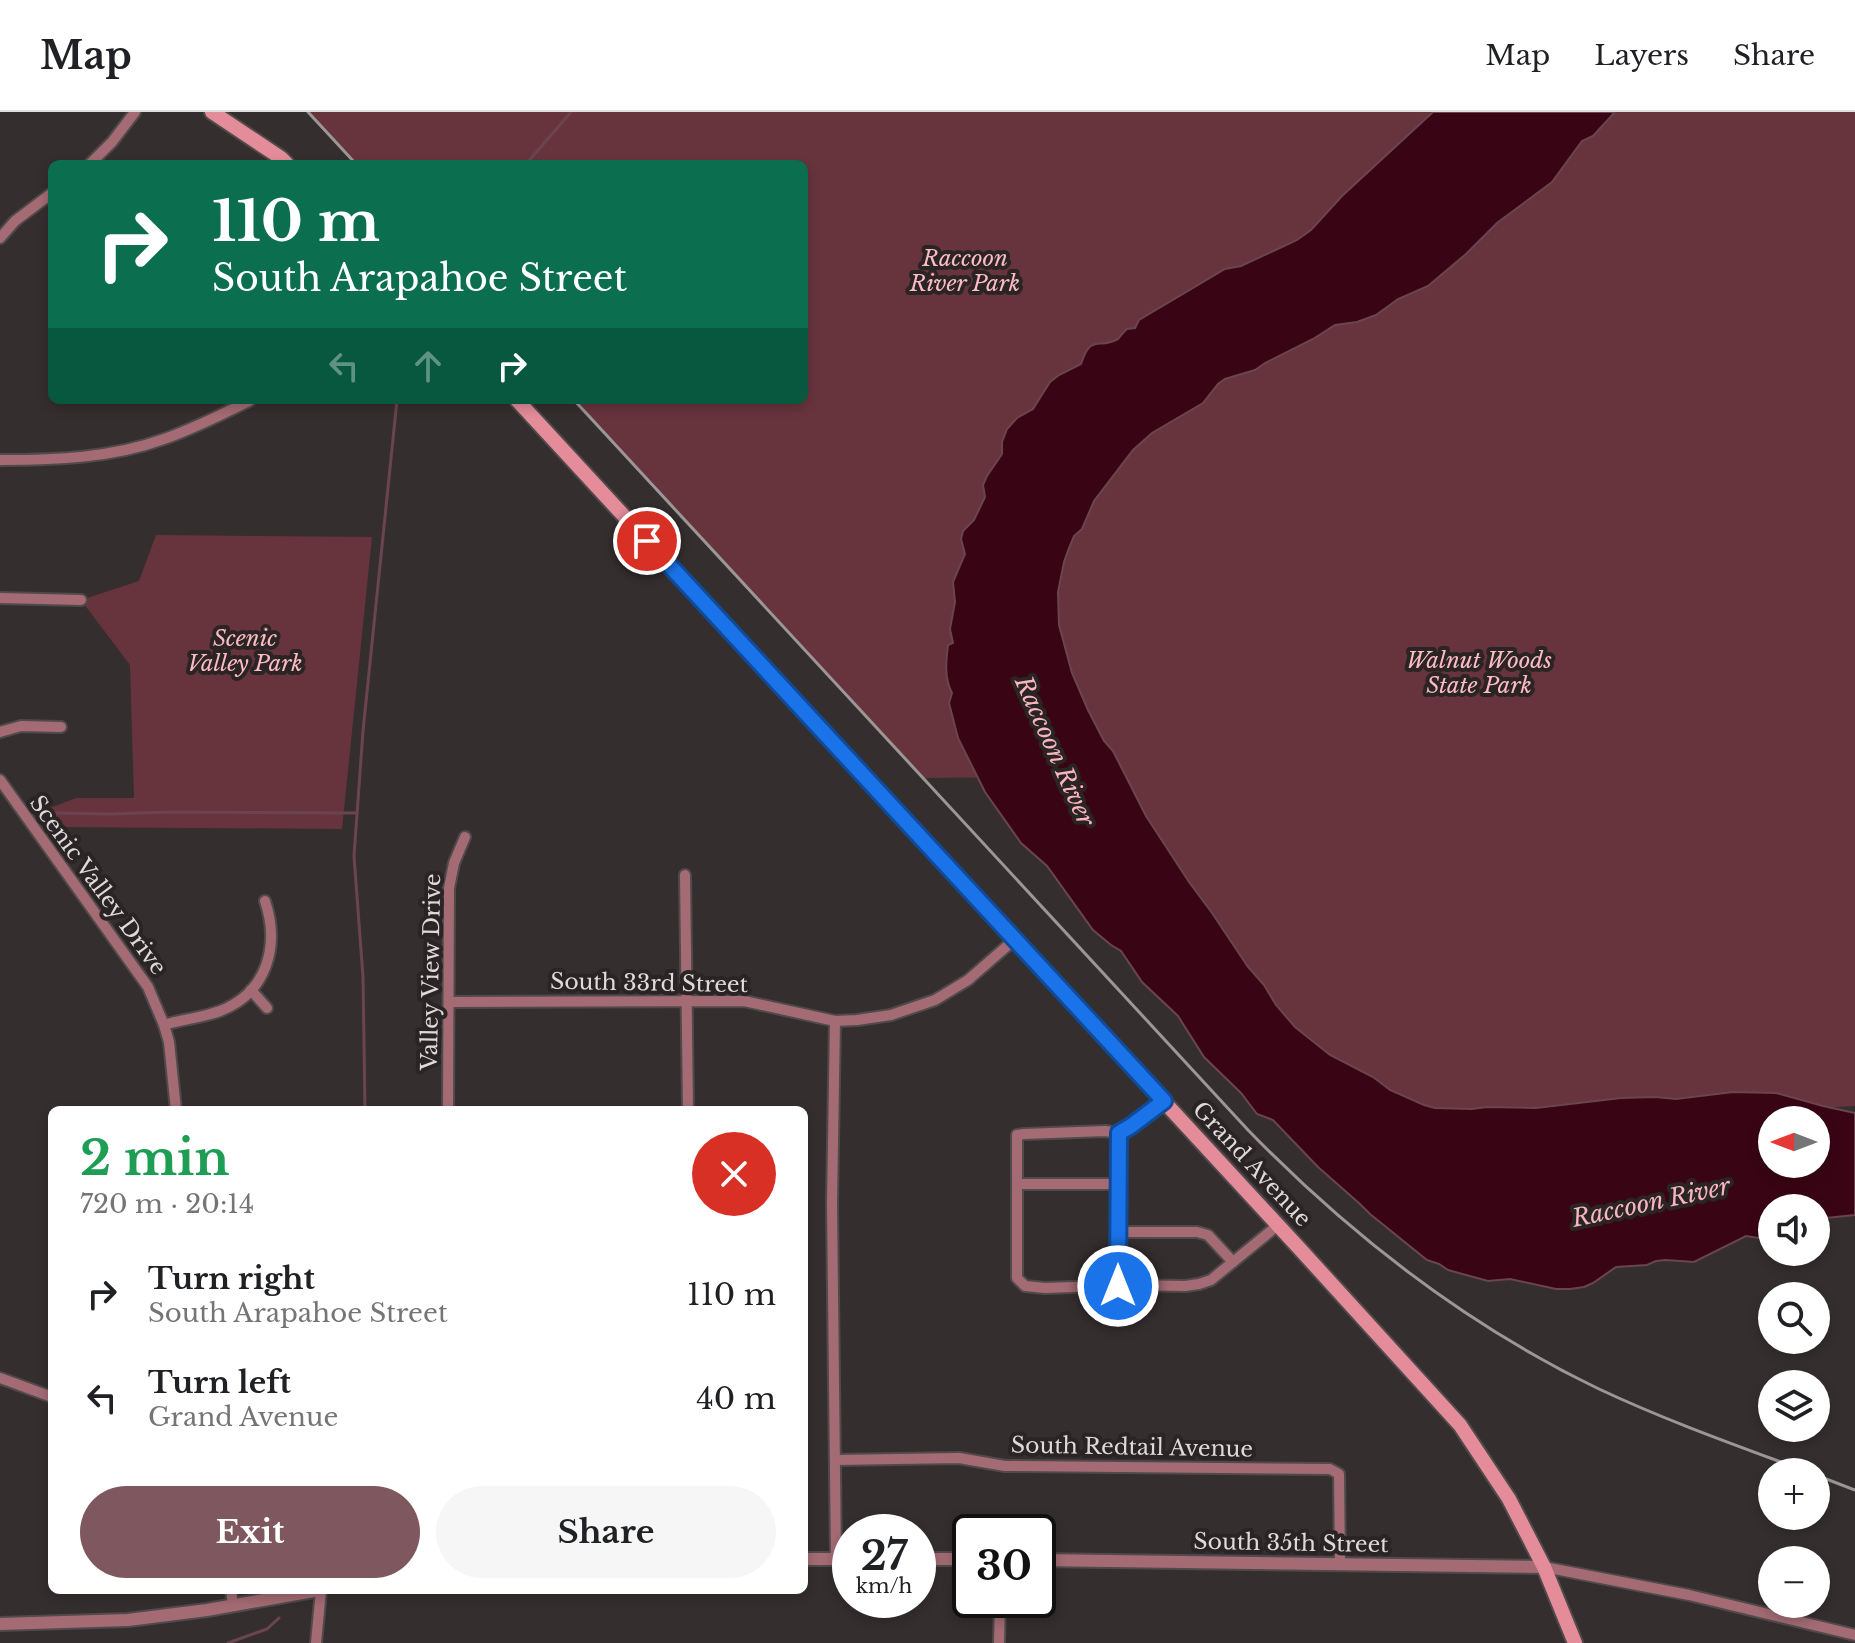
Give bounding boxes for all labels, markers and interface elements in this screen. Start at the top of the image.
text: Map [40,32,132,79]
text: Map [1485,38,1550,73]
text: Layers [1594,38,1689,73]
text: Share [1733,38,1815,73]
text: 110 m [212,187,380,256]
icon: right [80,192,184,296]
park label: Raccoon River Park [909,245,1020,297]
text: South Arapahoe Street [212,256,627,301]
icon: left [322,344,366,388]
icon: ahead [406,344,450,388]
icon: right [490,344,534,388]
pin [613,507,681,575]
icon: arrive [625,519,669,563]
park label: Scenic Valley Park [187,625,303,677]
park label: Walnut Woods State Park [1406,647,1552,699]
water label: Raccoon River [1009,671,1101,831]
street label: Scenic Valley Drive [24,790,172,980]
street label: Valley View Drive [416,873,446,1072]
street label: South 33rd Street [550,968,749,998]
street label: Grand Avenue [1187,1096,1317,1232]
north arrow [1758,1106,1830,1178]
map controls [1758,1106,1830,1618]
text: 2 min [80,1128,229,1188]
button: close [692,1132,776,1216]
water label: Raccoon River [1568,1171,1734,1233]
text: 720 m · 20:14 [80,1188,254,1220]
button: sound [1758,1194,1830,1266]
position arrow [1076,1244,1160,1328]
text: Turn right [148,1260,315,1297]
icon: right [80,1272,124,1316]
text: 110 m [687,1276,776,1313]
button: search [1758,1282,1830,1354]
text: South Arapahoe Street [148,1297,448,1329]
text: Turn left [148,1364,291,1401]
button: layers [1758,1370,1830,1442]
icon: left [80,1376,124,1420]
text: 40 m [696,1380,776,1417]
text: Grand Avenue [148,1401,338,1433]
street label: South Redtail Avenue [1011,1431,1253,1463]
button: + [1758,1458,1830,1530]
button: Exit [80,1486,420,1578]
button: Share [436,1486,776,1578]
speed limit sign: 30 [952,1514,1056,1618]
street label: South 35th Street [1193,1528,1389,1558]
text: 27 [861,1531,907,1581]
button: − [1758,1546,1830,1618]
text: km/h [856,1574,912,1598]

